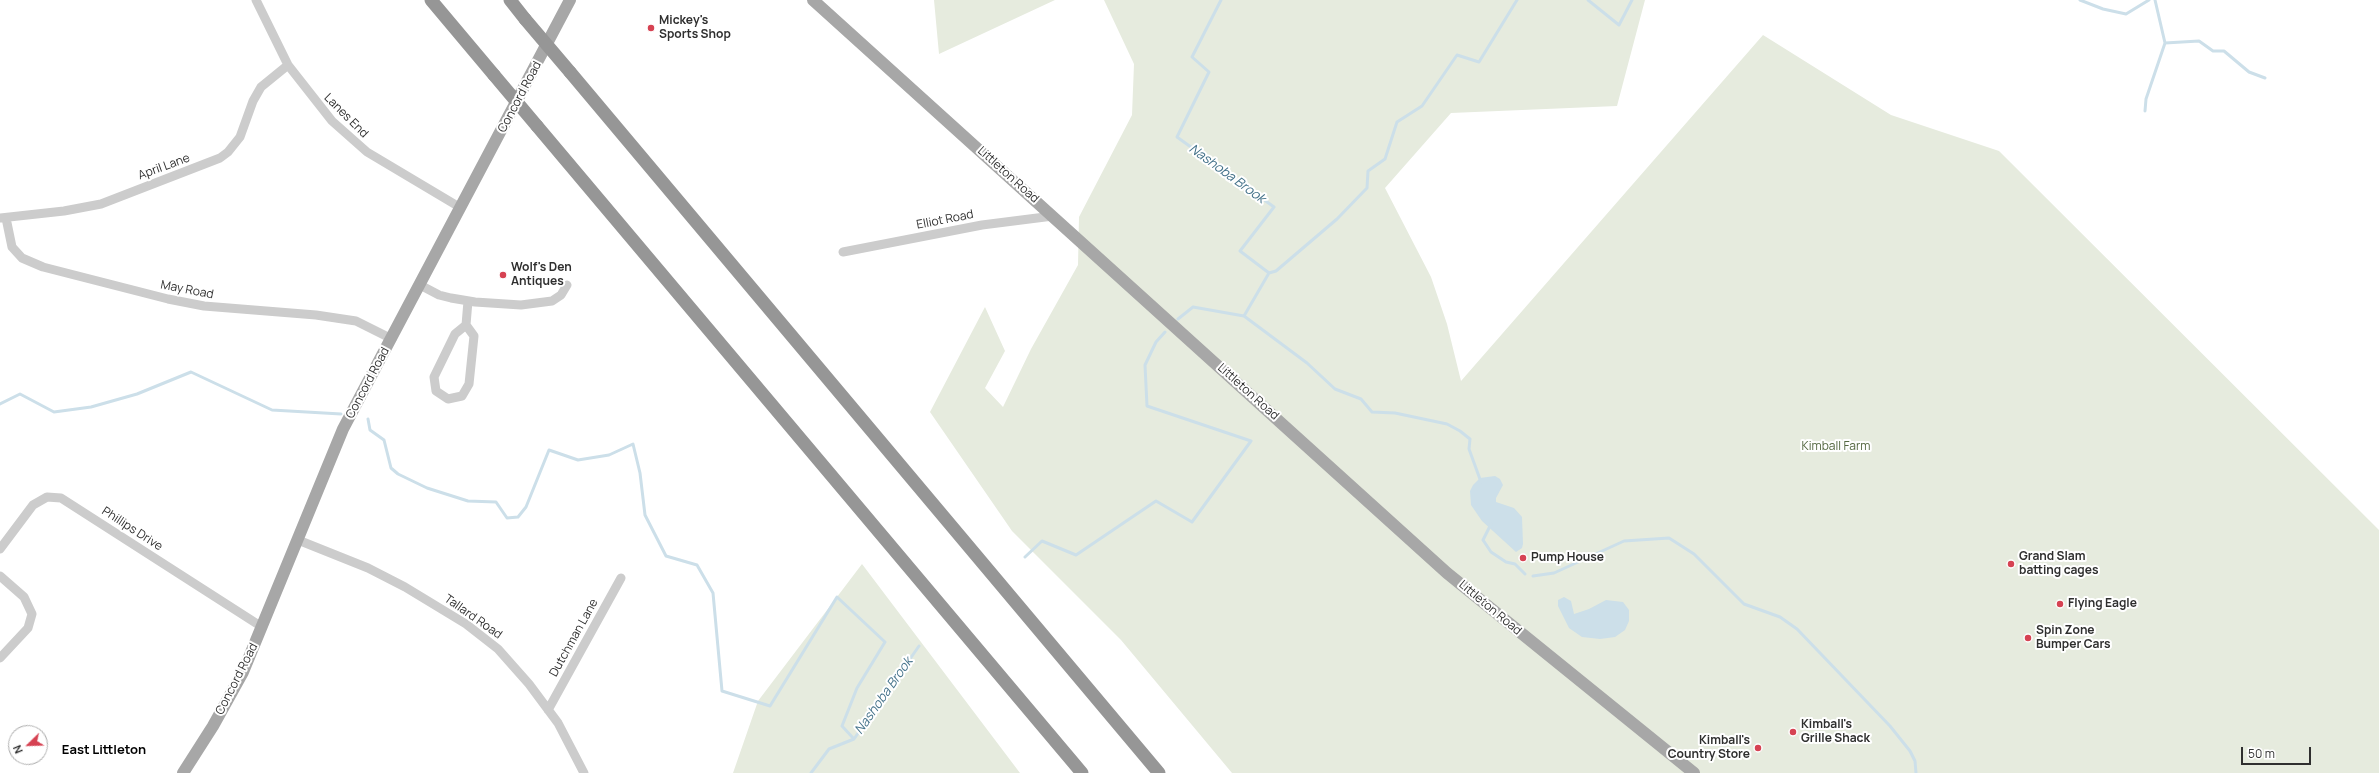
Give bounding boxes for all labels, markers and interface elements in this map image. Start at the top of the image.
place label: Mickey's Sports Shop [659,14,731,42]
marker: Mickey's Sports Shop [646,23,656,33]
street label: Concord Road [495,59,545,135]
street label: Lanes End [321,91,371,141]
water label: Nashoba Brook [1186,141,1268,207]
street label: Littleton Road [974,144,1042,206]
street label: April Lane [136,151,192,183]
street label: Elliot Road [915,207,975,233]
place label: Wolf's Den Antiques [511,261,572,289]
marker: Wolf's Den Antiques [498,270,508,280]
street label: May Road [159,278,215,302]
street label: Concord Road [343,345,393,421]
street label: Littleton Road [1214,361,1282,423]
park label: Kimball Farm [1802,440,1870,454]
street label: Phillips Drive [99,504,165,554]
place label: Grand Slam batting cages [2019,550,2098,578]
place label: Pump House [1531,551,1604,565]
marker: Pump House [1518,553,1528,563]
marker: Grand Slam batting cages [2006,559,2016,569]
street label: Littleton Road [1456,578,1524,638]
street label: Tallard Road [441,592,505,642]
street label: Dutchman Lane [547,597,601,679]
place label: Flying Eagle [2068,597,2137,611]
marker: Flying Eagle [2055,599,2065,609]
place label: Spin Zone Bumper Cars [2036,624,2110,652]
marker: Spin Zone Bumper Cars [2023,633,2033,643]
street label: Concord Road [213,641,261,717]
water label: Nashoba Brook [852,655,916,737]
place label: Kimball's Grille Shack [1801,718,1870,746]
north arrow [8,725,48,765]
marker: Kimball's Grille Shack [1788,727,1798,737]
place label: Kimball's Country Store [1668,734,1750,762]
scale bar [2243,739,2313,765]
district label: East Littleton [62,742,146,758]
text: N [9,743,26,756]
marker: Kimball's Country Store [1753,743,1763,753]
text: 50 m [2248,745,2275,762]

